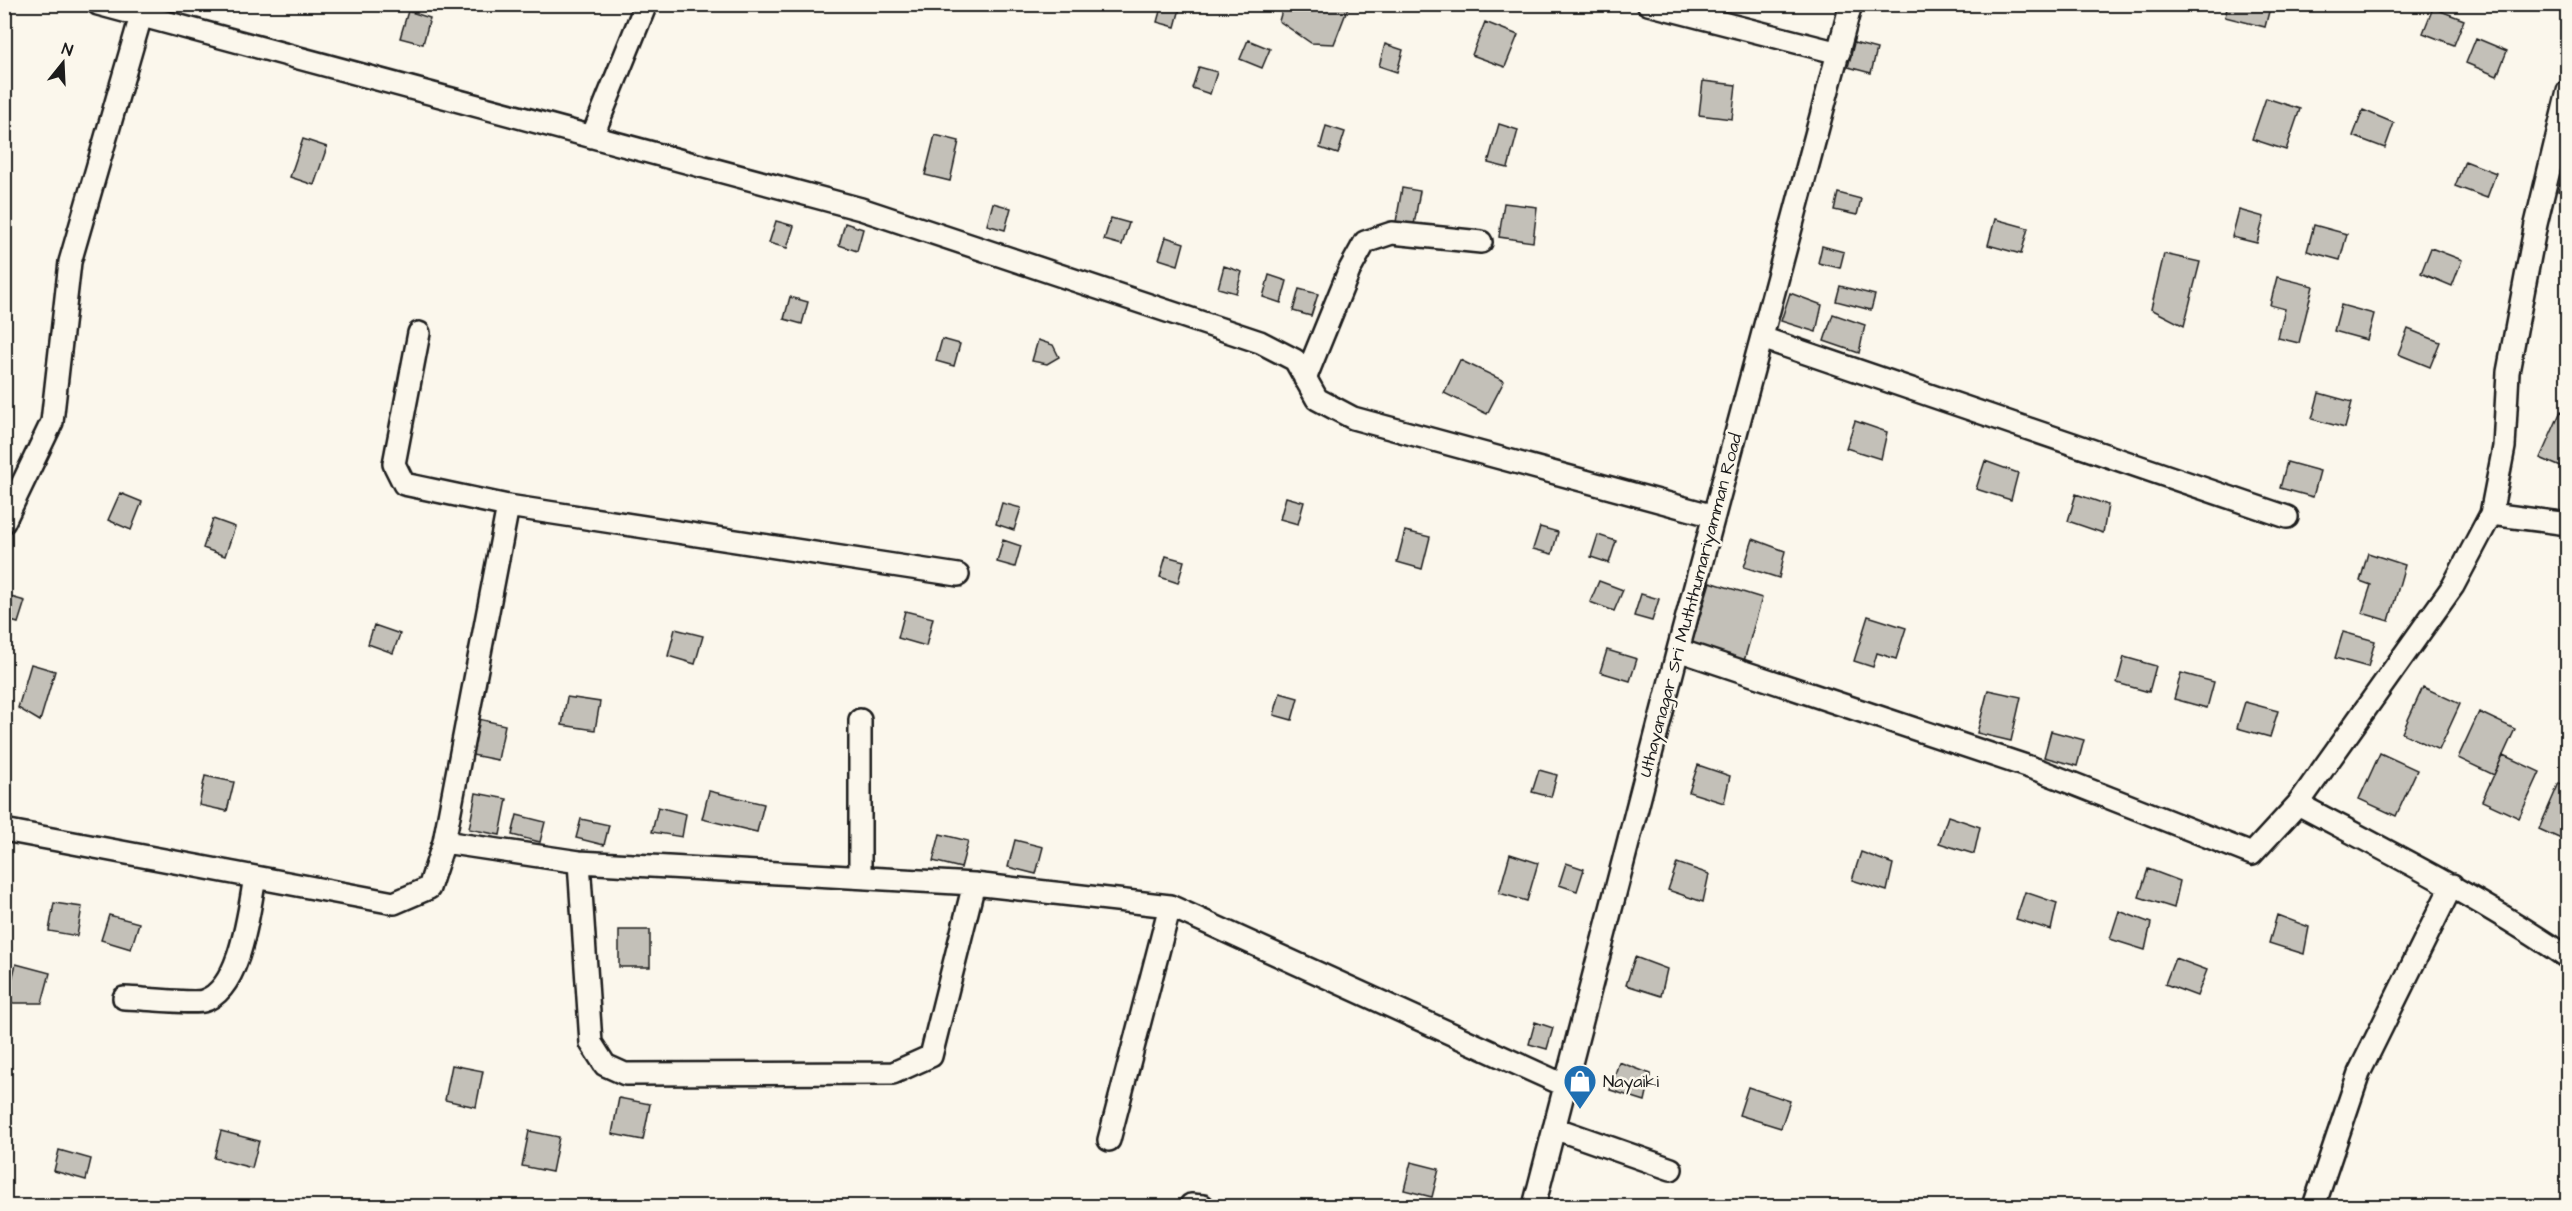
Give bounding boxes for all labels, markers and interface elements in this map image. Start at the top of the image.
north arrow [33,33,93,93]
text: N [59,38,75,62]
street label: Uthayanagar Sri Muththumariyamman Road [1632,431,1749,780]
shop icon: Nayaiki [1562,1063,1598,1110]
place label: Nayaiki [1603,1069,1659,1095]

